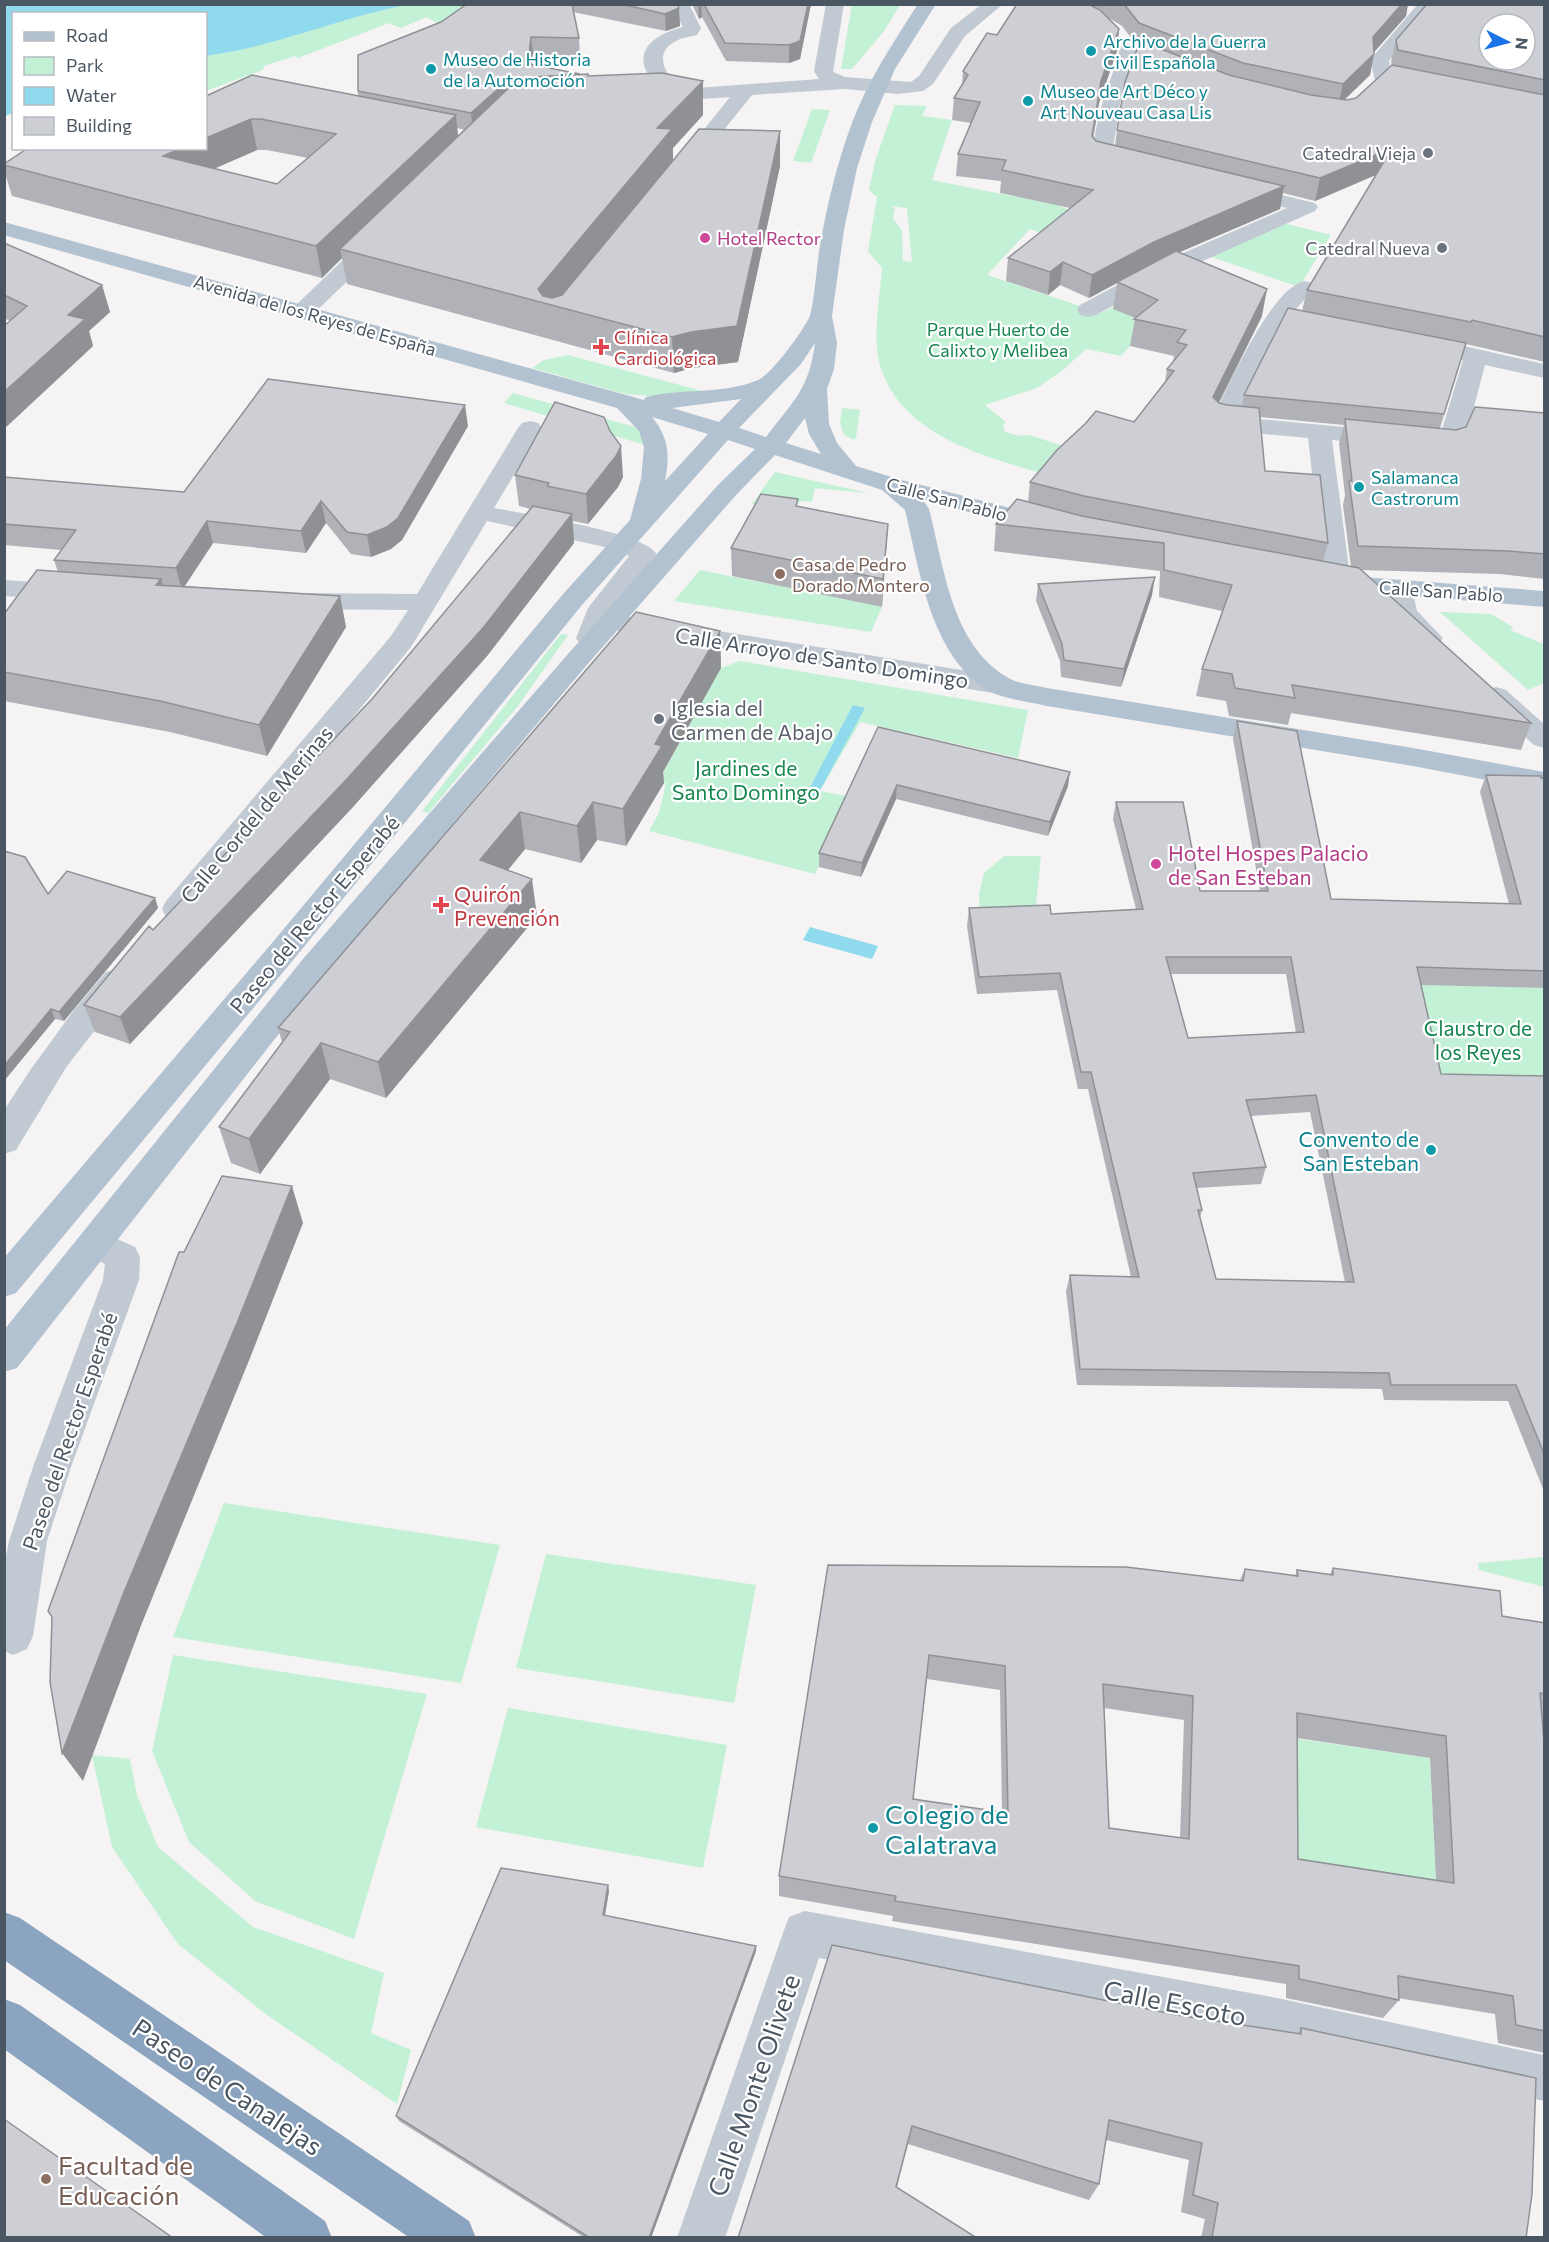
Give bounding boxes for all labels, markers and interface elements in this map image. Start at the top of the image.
legend [12,12,207,150]
north arrow [1477,12,1537,72]
text: Road [66,24,108,46]
place label: Archivo de la Guerra Civil Española [1103,30,1266,73]
text: N [1512,37,1532,51]
marker: Archivo de la Guerra Civil Española [1084,44,1098,58]
place label: Museo de Historia de la Automoción [443,48,591,91]
text: Park [66,54,104,76]
marker: Museo de Historia de la Automoción [424,62,438,76]
place label: Museo de Art Déco y Art Nouveau Casa Lis [1040,80,1212,123]
text: Water [66,84,117,106]
marker: Museo de Art Déco y Art Nouveau Casa Lis [1021,94,1035,108]
text: Building [66,114,132,136]
place label: Catedral Vieja [1302,142,1416,164]
marker: Catedral Vieja [1421,146,1435,160]
place label: Hotel Rector [717,227,821,249]
marker: Hotel Rector [698,231,712,245]
place label: Catedral Nueva [1305,237,1430,259]
marker: Catedral Nueva [1435,241,1449,255]
street label: Avenida de los Reyes de España [191,270,439,360]
park label: Parque Huerto de Calixto y Melibea [927,318,1069,361]
place label: Clínica Cardiológica [614,326,716,369]
marker: Clínica Cardiológica [592,338,610,356]
place label: Salamanca Castrorum [1371,466,1459,509]
street label: Calle San Pablo [884,472,1010,526]
marker: Salamanca Castrorum [1352,480,1366,494]
place label: Casa de Pedro Dorado Montero [792,553,930,596]
marker: Casa de Pedro Dorado Montero [773,567,787,581]
street label: Calle San Pablo [1378,576,1504,606]
street label: Calle Arroyo de Santo Domingo [674,621,970,693]
place label: Iglesia del Carmen de Abajo [671,695,833,744]
marker: Iglesia del Carmen de Abajo [652,712,666,726]
street label: Calle Cordel de Merinas [175,720,337,908]
park label: Jardines de Santo Domingo [672,755,820,804]
street label: Paseo del Rector Esperabé [224,810,404,1018]
place label: Hotel Hospes Palacio de San Esteban [1168,840,1369,889]
marker: Hotel Hospes Palacio de San Esteban [1149,857,1163,871]
place label: Quirón Prevención [454,881,560,930]
marker: Quirón Prevención [432,896,450,914]
park label: Claustro de los Reyes [1424,1015,1532,1064]
place label: Convento de San Esteban [1299,1126,1419,1175]
marker: Convento de San Esteban [1424,1143,1438,1157]
street label: Paseo del Rector Esperabé [16,1309,122,1553]
place label: Colegio de Calatrava [885,1798,1009,1859]
marker: Colegio de Calatrava [866,1821,880,1835]
street label: Calle Monte Olivete [700,1970,806,2200]
street label: Calle Escoto [1101,1973,1249,2031]
street label: Paseo de Canalejas [127,2011,329,2161]
place label: Facultad de Educación [58,2149,193,2210]
marker: Facultad de Educación [39,2172,53,2186]

